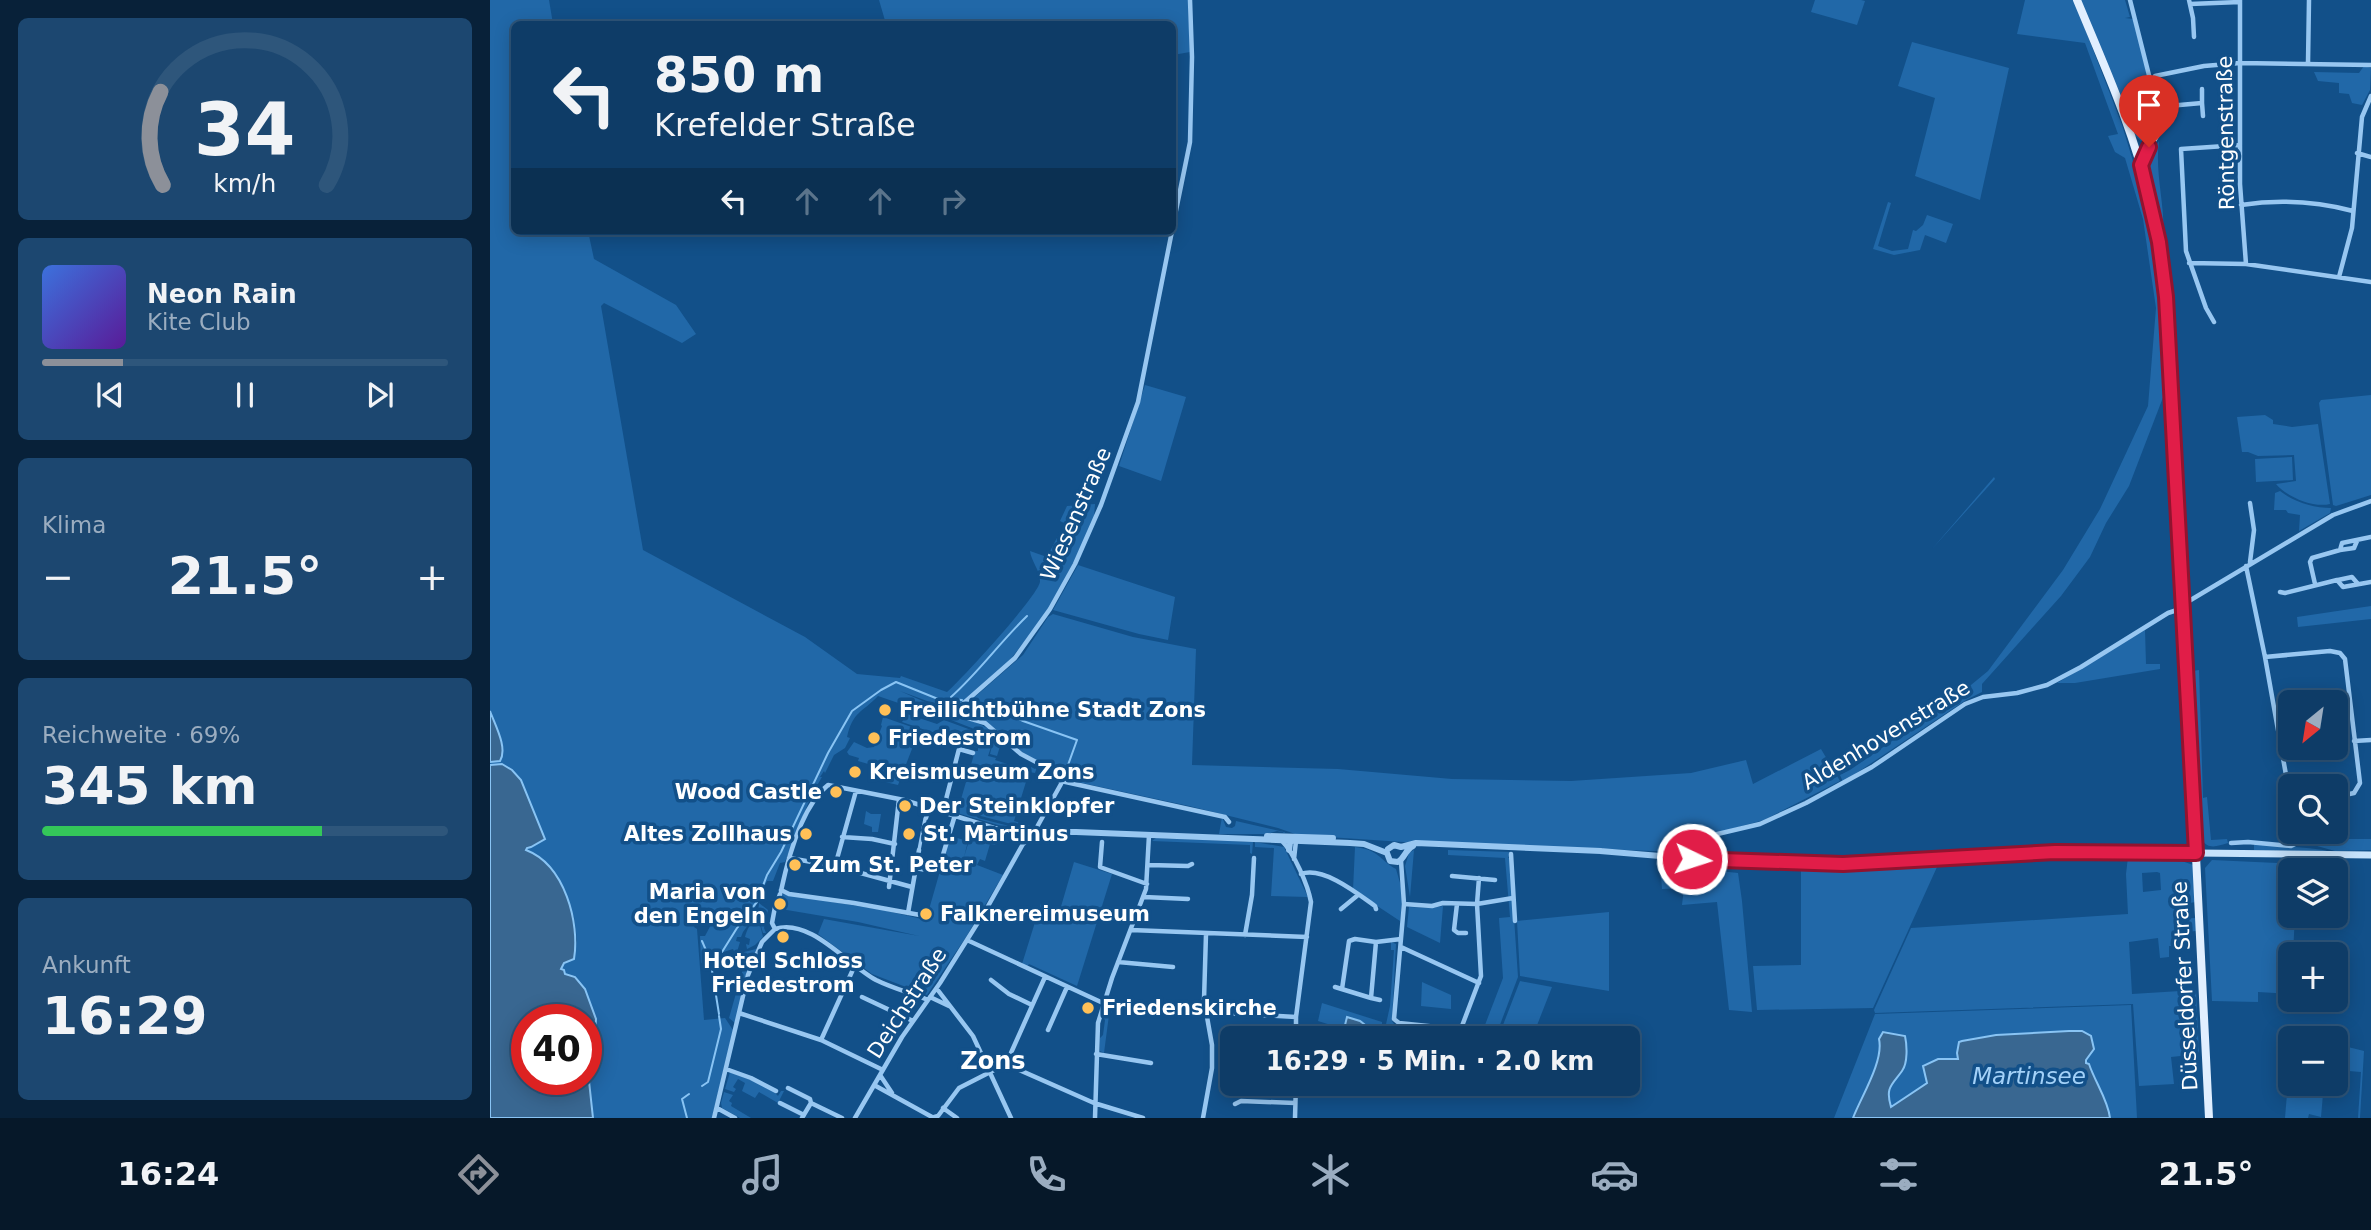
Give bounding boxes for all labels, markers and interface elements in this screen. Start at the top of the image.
text: 850 m [654,47,824,104]
icon: left [539,49,630,140]
street label: Röntgenstraße [2213,56,2239,210]
pin [2119,75,2179,147]
icon: arrive [2130,86,2168,124]
text: 34 [194,87,296,172]
text: Krefelder Straße [654,106,916,144]
text: km/h [213,169,277,198]
icon: left [715,182,753,220]
icon: ahead [788,182,826,220]
icon: ahead [861,182,899,220]
icon: right [934,182,972,220]
text: Neon Rain [147,279,297,309]
text: Kite Club [147,309,251,335]
icon: previous [91,376,129,414]
icon: pause [226,376,264,414]
icon: next [361,376,399,414]
street label: Wiesenstraße [1036,444,1116,584]
text: Klima [42,512,106,538]
text: 21.5° [168,546,322,606]
text: − [42,555,74,599]
text: + [416,555,448,599]
street label: Aldenhovenstraße [1798,675,1974,795]
north arrow [2278,690,2348,760]
map controls [2278,690,2348,1096]
place label: Freilichtbühne Stadt Zons [899,698,1206,722]
marker: Freilichtbühne Stadt Zons [877,702,893,718]
text: Reichweite · 69% [42,722,240,748]
place label: Friedestrom [888,726,1031,750]
marker: Friedestrom [866,730,882,746]
text: 345 km [42,756,257,816]
place label: Kreismuseum Zons [869,760,1094,784]
marker: Kreismuseum Zons [847,764,863,780]
button: search [2278,774,2348,844]
place label: Wood Castle [675,780,822,804]
marker: Wood Castle [828,784,844,800]
place label: Der Steinklopfer [919,794,1115,818]
marker: Der Steinklopfer [897,798,913,814]
place label: Altes Zollhaus [624,822,792,846]
place label: St. Martinus [923,822,1069,846]
position arrow [1655,822,1729,896]
marker: Altes Zollhaus [798,826,814,842]
marker: St. Martinus [901,826,917,842]
place label: Zum St. Peter [809,853,974,877]
marker: Zum St. Peter [787,857,803,873]
button: layers [2278,858,2348,928]
place label: Maria von den Engeln [634,880,766,928]
street label: Düsseldorfer Straße [2168,881,2202,1091]
marker: Maria von den Engeln [772,896,788,912]
place label: Falknereimuseum [940,902,1150,926]
marker: Falknereimuseum [918,906,934,922]
marker: Hotel Schloss Friedestrom [775,929,791,945]
button: + [2278,942,2348,1012]
street label: Deichstraße [862,943,952,1063]
place label: Hotel Schloss Friedestrom [703,949,863,997]
text: Ankunft [42,952,131,978]
text: 16:29 [42,986,208,1046]
place label: Friedenskirche [1102,996,1277,1020]
marker: Friedenskirche [1080,1000,1096,1016]
speed limit sign: 40 [511,1004,602,1095]
button: − [2278,1026,2348,1096]
text: 16:29 · 5 Min. · 2.0 km [1266,1046,1594,1076]
district label: Zons [960,1047,1026,1075]
water label: Martinsee [1972,1063,2086,1089]
icon: directions [454,1150,503,1199]
icon: music [738,1150,787,1199]
icon: phone [1022,1150,1071,1199]
icon: climate [1306,1150,1355,1199]
icon: car [1590,1150,1639,1199]
icon: filters [1874,1150,1923,1199]
text: 16:24 [118,1155,219,1193]
text: 21.5° [2158,1155,2253,1193]

